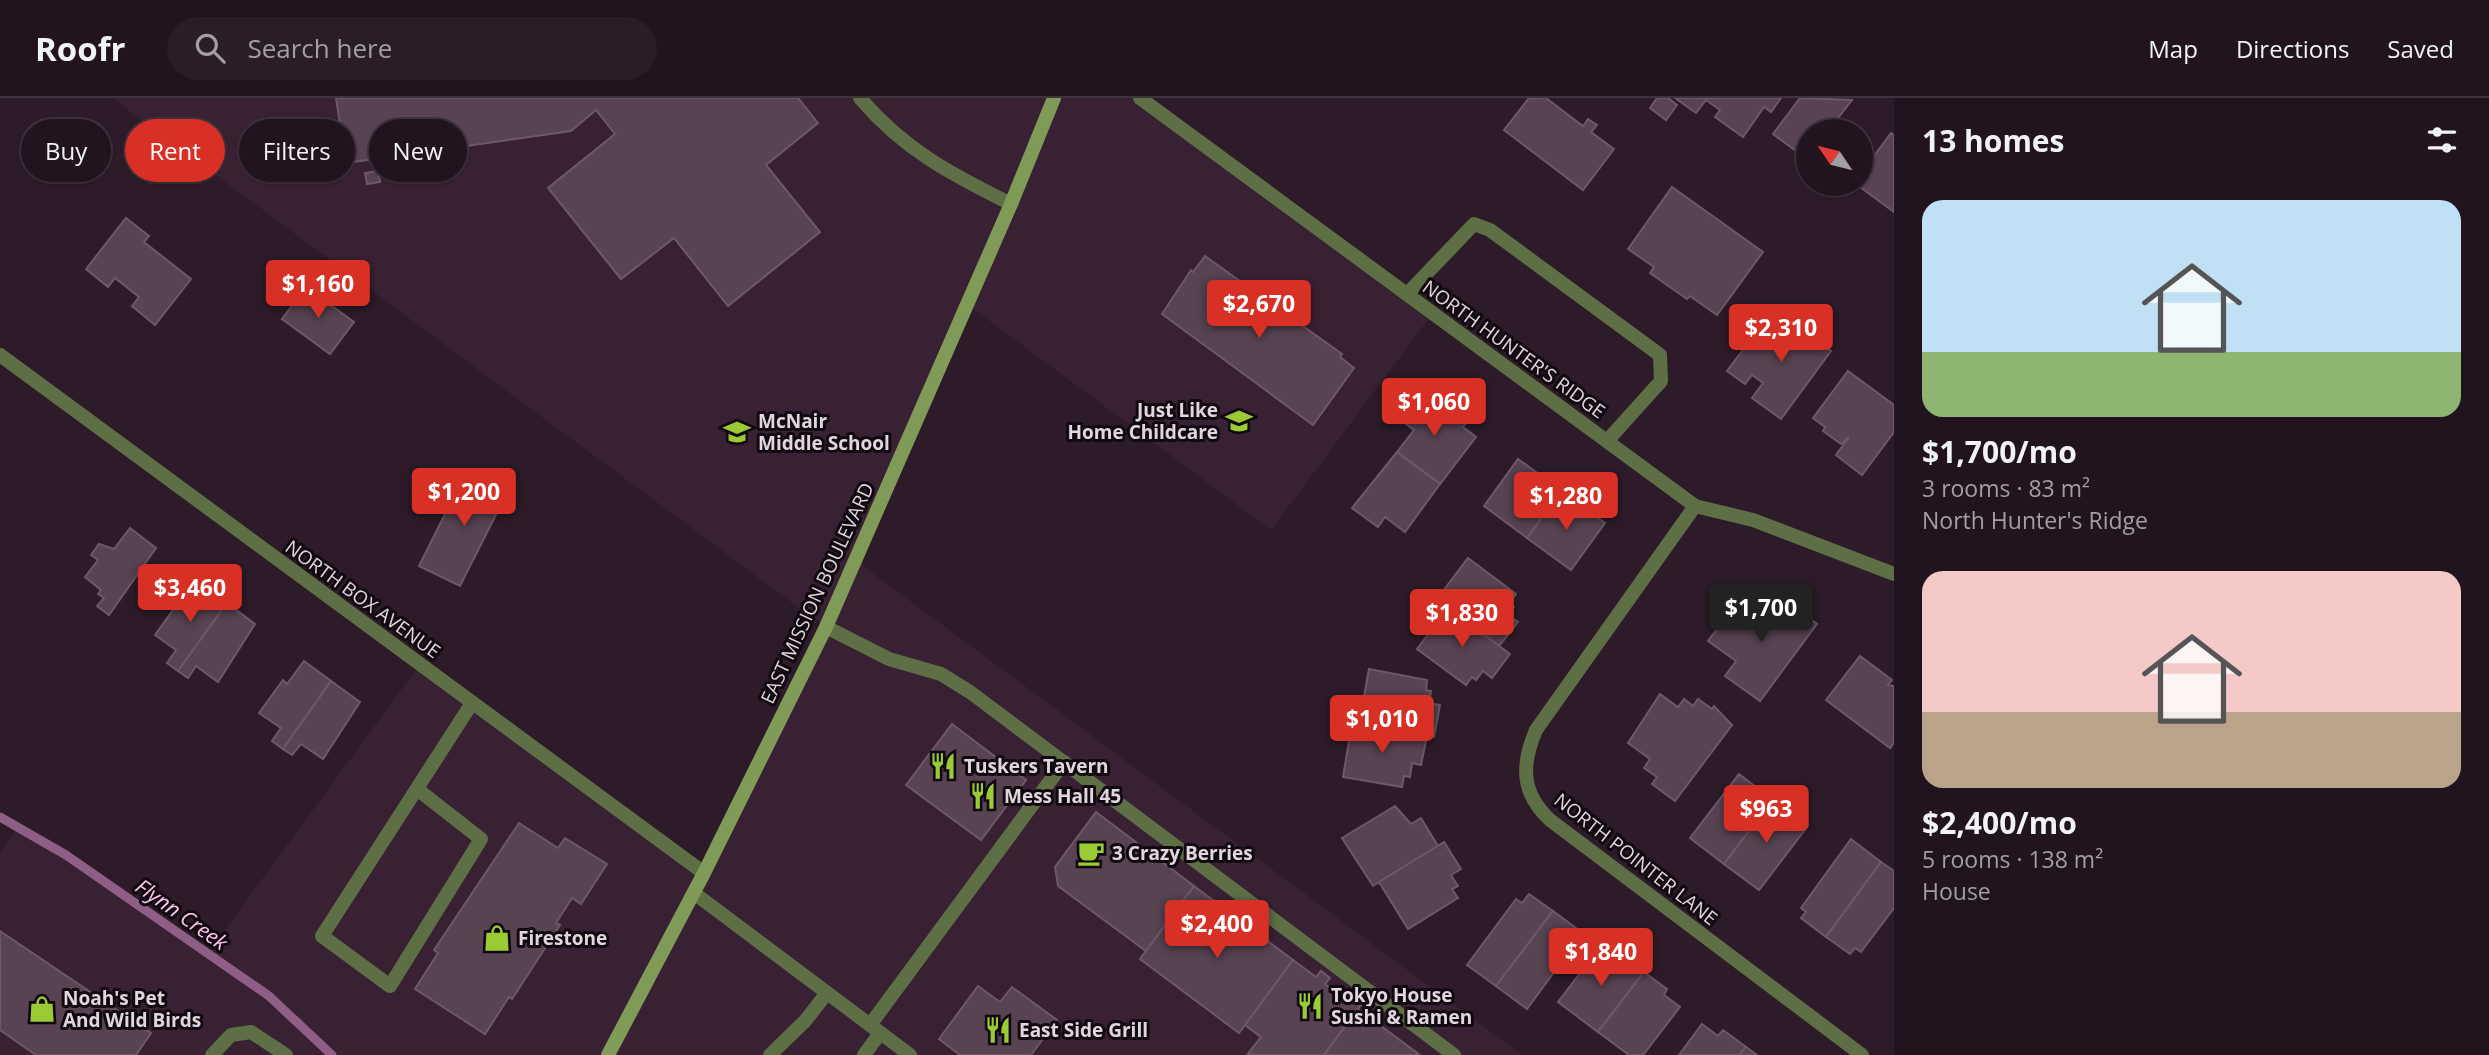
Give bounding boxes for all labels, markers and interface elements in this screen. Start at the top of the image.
search box [167,17,657,80]
text: Roofr [35,26,125,71]
icon: search [191,29,229,67]
text: Search here [247,30,392,66]
text: Map [2148,32,2198,65]
text: Directions [2236,32,2349,65]
text: Saved [2387,32,2454,65]
chip: Buy [21,119,111,182]
chip: Rent [125,119,225,182]
chip: Filters [239,119,355,182]
chip: New [369,119,467,182]
north arrow [1796,119,1872,196]
map controls [1796,119,1873,196]
text: 13 homes [1922,120,2065,161]
icon: filters [2423,121,2461,159]
icon: home [2129,245,2255,371]
pin: $1,160 [261,260,375,320]
text: $1,160 [282,267,354,299]
street label: NORTH HUNTER'S RIDGE [1417,274,1611,424]
pin: $2,670 [1202,280,1316,340]
text: $2,670 [1223,287,1295,319]
pin: $2,310 [1724,304,1838,364]
text: $2,310 [1745,311,1817,343]
pin: $1,060 [1377,378,1491,438]
text: $1,060 [1398,385,1470,417]
place label: Just Like Home Childcare [1068,397,1218,445]
school or university icon: Just Like Home Childcare [1224,406,1254,436]
place label: McNair Middle School [758,408,890,456]
school or university icon: McNair Middle School [722,417,752,447]
text: $1,700/mo [1922,431,2077,472]
pin: $1,200 [407,468,521,528]
pin: $1,280 [1509,472,1623,532]
text: 3 rooms · 83 m² [1922,472,2090,504]
text: $1,200 [428,475,500,507]
street label: EAST MISSION BOULEVARD [754,478,880,708]
text: $1,280 [1530,479,1602,511]
text: North Hunter's Ridge [1922,504,2148,536]
street label: NORTH BOX AVENUE [280,534,446,664]
pin: $3,460 [133,564,247,624]
text: $3,460 [154,571,226,603]
pin: $1,700 [1704,584,1818,644]
pin: $1,830 [1405,589,1519,649]
text: $1,700 [1725,591,1797,623]
text: $1,830 [1426,596,1498,628]
icon: home [2129,616,2255,742]
pin: $1,010 [1325,696,1439,755]
text: $1,010 [1346,702,1418,734]
restaurant icon: Tuskers Tavern [928,751,958,781]
place label: Tuskers Tavern [964,753,1109,779]
restaurant icon: Mess Hall 45 [968,781,998,811]
place label: Mess Hall 45 [1004,783,1121,809]
pin: $963 [1725,786,1807,845]
street label: NORTH POINTER LANE [1549,787,1723,931]
text: $963 [1740,792,1792,824]
text: $2,400/mo [1922,802,2077,843]
cafe icon: 3 Crazy Berries [1076,838,1106,868]
place label: 3 Crazy Berries [1112,840,1253,866]
text: 5 rooms · 138 m² [1922,843,2103,875]
water label: Flynn Creek [130,872,234,956]
text: House [1922,875,1991,907]
pin: $2,400 [1160,900,1274,960]
text: $2,400 [1181,907,1253,939]
shop icon: Firestone [482,923,512,953]
place label: Firestone [518,925,607,951]
pin: $1,840 [1544,928,1658,988]
text: $1,840 [1565,935,1637,967]
place label: Tokyo House Sushi & Ramen [1331,982,1472,1030]
place label: Noah's Pet And Wild Birds [63,985,201,1033]
restaurant icon: Tokyo House Sushi & Ramen [1295,991,1325,1021]
shop icon: Noah's Pet And Wild Birds [27,994,57,1024]
restaurant icon: East Side Grill [983,1015,1013,1045]
place label: East Side Grill [1019,1017,1148,1043]

